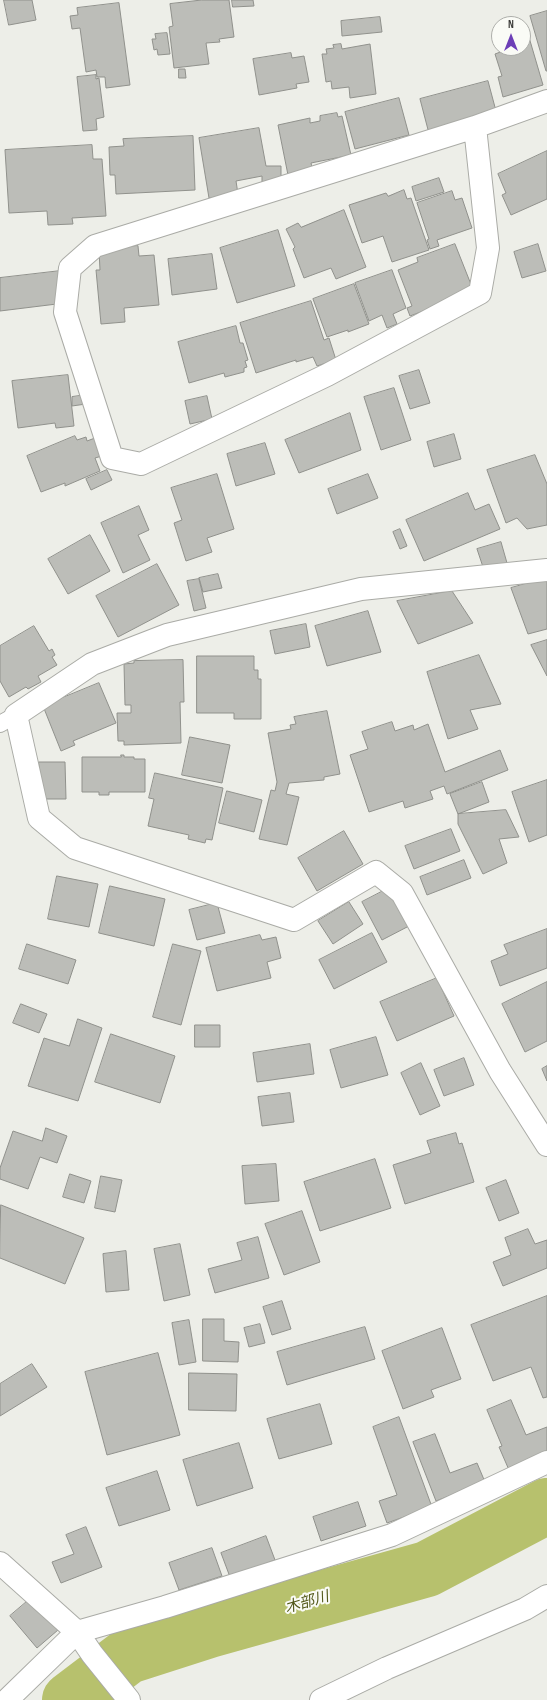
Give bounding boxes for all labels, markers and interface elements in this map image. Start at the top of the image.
north arrow [491,16,531,56]
text: N [508,18,514,31]
water label: 木部川 [283,1588,331,1618]

